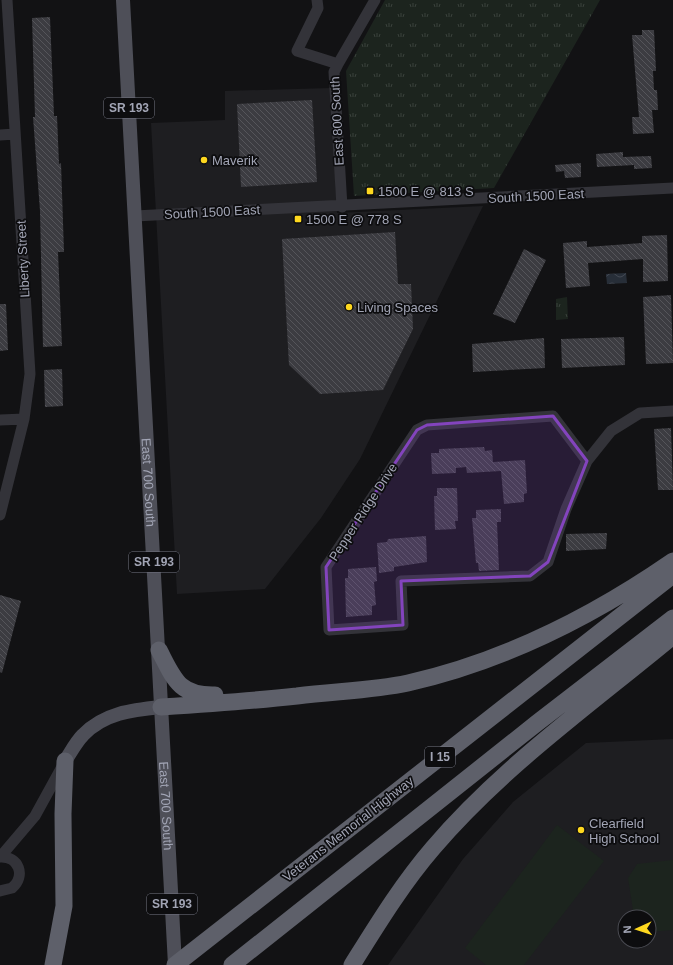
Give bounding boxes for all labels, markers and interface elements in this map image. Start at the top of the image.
street label: East 800 South [327,76,347,166]
road number: SR 193 [104,98,154,118]
place label: Maverik [212,153,258,168]
marker: Maverik [199,155,209,165]
place label: 1500 E @ 813 S [378,184,474,199]
marker: 1500 E @ 813 S [365,186,375,196]
street label: South 1500 East [488,186,585,206]
street label: South 1500 East [164,202,261,222]
place label: 1500 E @ 778 S [306,212,402,227]
marker: 1500 E @ 778 S [293,214,303,224]
street label: Liberty Street [13,220,33,298]
place label: Living Spaces [357,300,438,315]
marker: Living Spaces [344,302,354,312]
street label: East 700 South [139,437,159,527]
street label: Pepper Ridge Drive [326,460,400,564]
road number: SR 193 [129,552,179,572]
road number: I 15 [425,747,455,767]
street label: East 700 South [157,761,176,851]
street label: Veterans Memorial Highway [280,773,417,885]
place label: Clearfield High School [589,816,659,846]
marker: Clearfield High School [576,825,586,835]
road number: SR 193 [147,894,197,914]
north arrow [617,909,657,949]
text: N [621,925,633,934]

